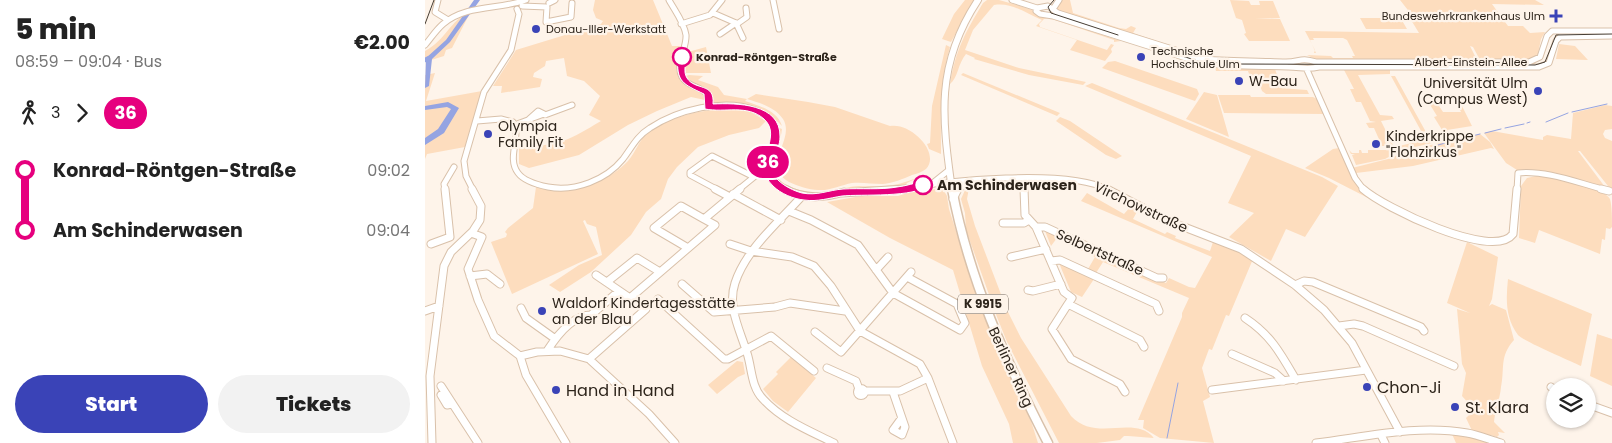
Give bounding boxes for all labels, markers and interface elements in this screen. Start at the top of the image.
place label: Bundeswehrkrankenhaus Ulm [1382,8,1545,24]
marker: Bundeswehrkrankenhaus Ulm [1549,9,1563,23]
text: 5 min [15,10,96,49]
place label: Donau-Iller-Werkstatt [546,21,666,37]
marker: Donau-Iller-Werkstatt [530,23,542,35]
text: €2.00 [354,29,410,56]
place label: Technische Hochschule Ulm [1151,43,1240,72]
marker: Konrad-Röntgen-Straße [672,47,692,67]
place label: Konrad-Röntgen-Straße [696,49,837,65]
text: 08:59 – 09:04 · Bus [15,50,162,73]
marker: Technische Hochschule Ulm [1135,51,1147,63]
street label: Albert-Einstein-Allee [1415,54,1528,70]
place label: W-Bau [1249,71,1297,91]
place label: Universität Ulm (Campus West) [1416,73,1528,109]
marker: W-Bau [1233,75,1245,87]
marker: Universität Ulm (Campus West) [1532,85,1544,97]
icon: walk [15,99,43,127]
icon: forward [68,99,96,127]
text: 36 [114,100,137,125]
text: 3 [51,101,60,124]
place label: Olympia Family Fit [498,116,563,152]
place label: Kinderkrippe "Flohzirkus" [1386,126,1474,162]
marker: Olympia Family Fit [482,128,494,140]
marker: Kinderkrippe "Flohzirkus" [1370,138,1382,150]
line badge: 36 [745,146,791,178]
text: 36 [757,149,779,174]
text: Konrad-Röntgen-Straße [53,157,296,184]
text: 09:02 [367,159,410,182]
marker: Am Schinderwasen [913,175,933,195]
place label: Am Schinderwasen [937,175,1077,195]
street label: Virchowstraße [1091,177,1191,238]
text: Am Schinderwasen [53,217,243,244]
text: 09:04 [366,219,410,242]
street label: Selbertstraße [1053,224,1147,280]
place label: Waldorf Kindertagesstätte an der Blau [552,293,736,329]
road number: K 9915 [958,294,1008,314]
marker: Waldorf Kindertagesstätte an der Blau [536,305,548,317]
street label: Berliner Ring [984,324,1038,410]
button: Start [15,375,208,433]
button: Tickets [218,375,410,433]
place label: Chon-Ji [1377,376,1441,399]
map controls [1546,378,1596,428]
button: layers [1546,378,1596,428]
place label: Hand in Hand [566,379,675,402]
marker: Chon-Ji [1361,381,1373,393]
marker: Hand in Hand [550,384,562,396]
place label: St. Klara [1465,396,1529,419]
marker: St. Klara [1449,401,1461,413]

